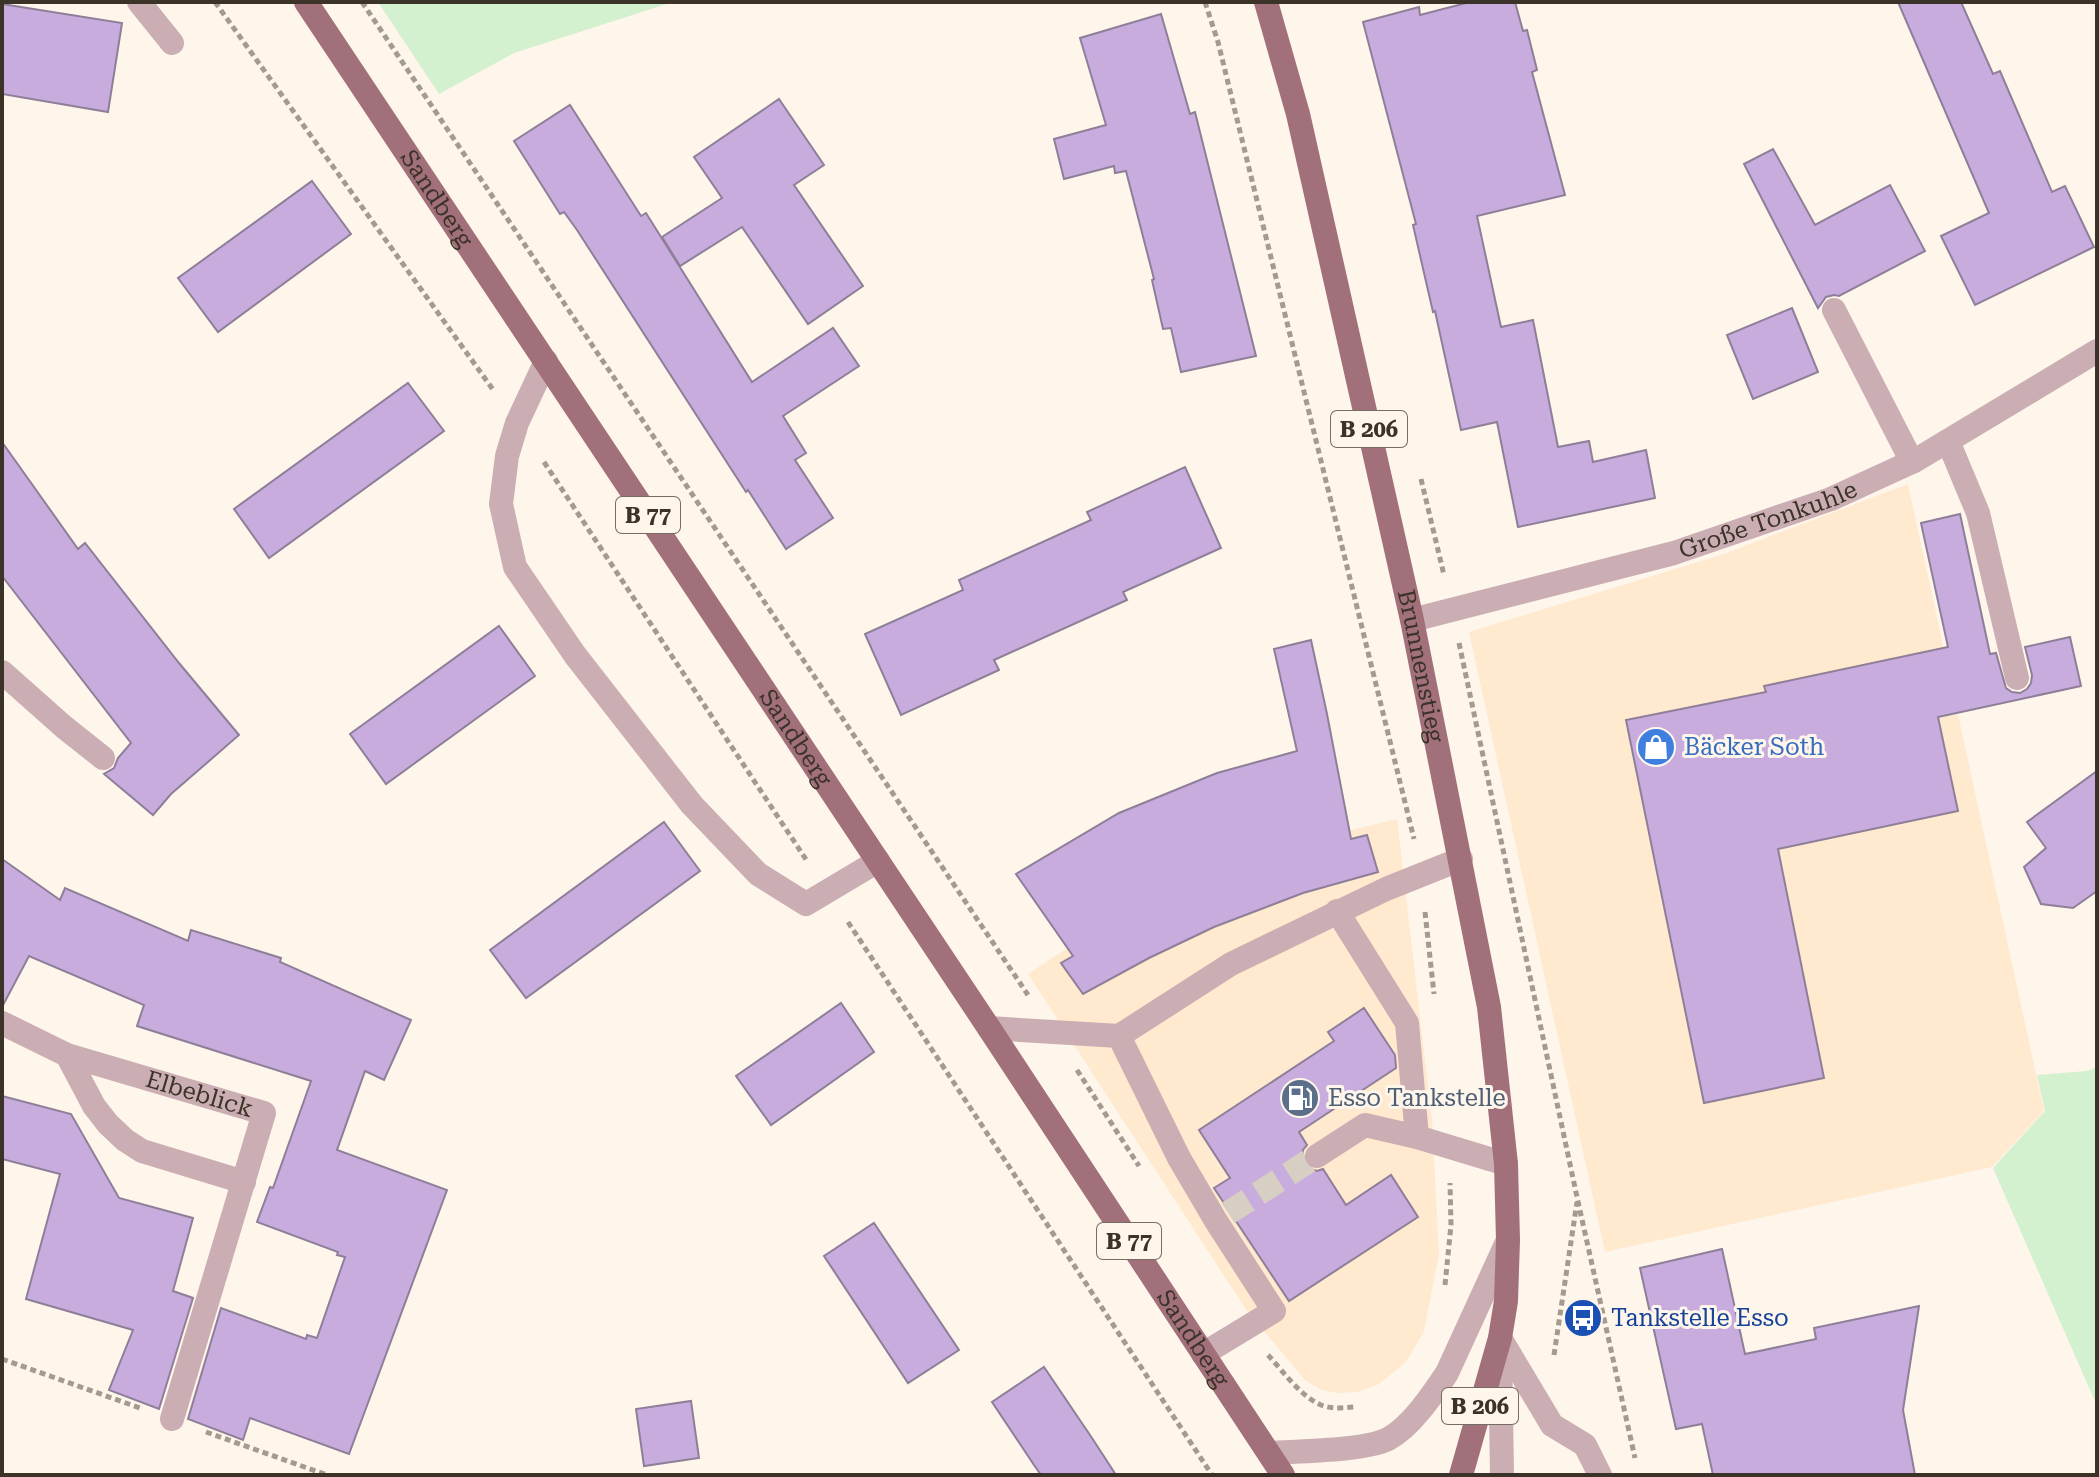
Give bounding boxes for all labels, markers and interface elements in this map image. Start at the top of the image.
street label: Sandberg [394,145,479,253]
road number: B 206 [1331,411,1407,447]
street label: Große Tonkuhle [1675,475,1862,564]
road number: B 77 [616,497,680,533]
street label: Brunnenstieg [1392,587,1450,745]
street label: Sandberg [754,684,838,792]
shop icon: Bäcker Soth [1635,726,1677,768]
place label: Bäcker Soth [1684,733,1824,761]
street label: Elbeblick [142,1065,256,1123]
fuel station icon: Esso Tankstelle [1279,1077,1321,1119]
place label: Esso Tankstelle [1328,1084,1506,1112]
road number: B 77 [1097,1223,1161,1259]
street label: Sandberg [1151,1284,1235,1393]
bus stop icon: Tankstelle Esso [1562,1297,1604,1339]
place label: Tankstelle Esso [1611,1304,1789,1332]
road number: B 206 [1442,1388,1518,1424]

